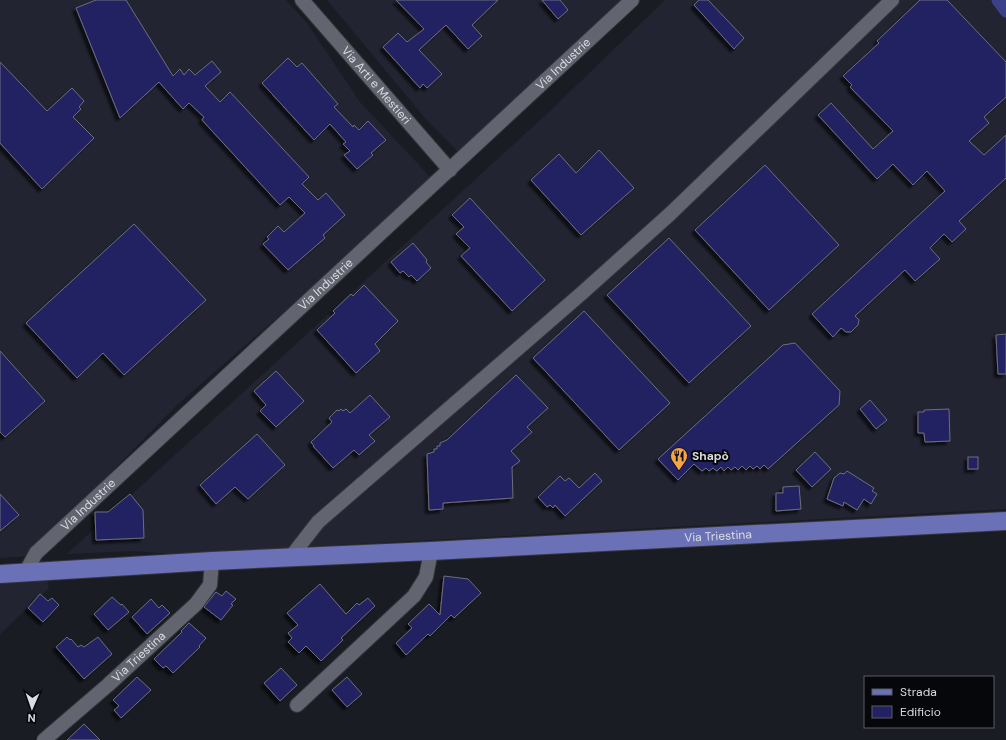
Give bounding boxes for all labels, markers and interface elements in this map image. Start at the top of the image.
street label: Via Industrie [532,34,594,93]
street label: Via Arti e Mestieri [338,43,415,128]
street label: Via Industrie [295,255,357,314]
restaurant icon: Shapò [669,446,689,471]
place label: Shapò [692,448,729,464]
street label: Via Industrie [57,475,119,534]
street label: Via Triestina [684,526,752,546]
street label: Via Triestina [108,628,169,686]
legend [864,676,994,728]
text: Strada [900,684,937,700]
north arrow [12,688,52,728]
text: Edificio [900,704,941,720]
text: N [27,711,36,725]

